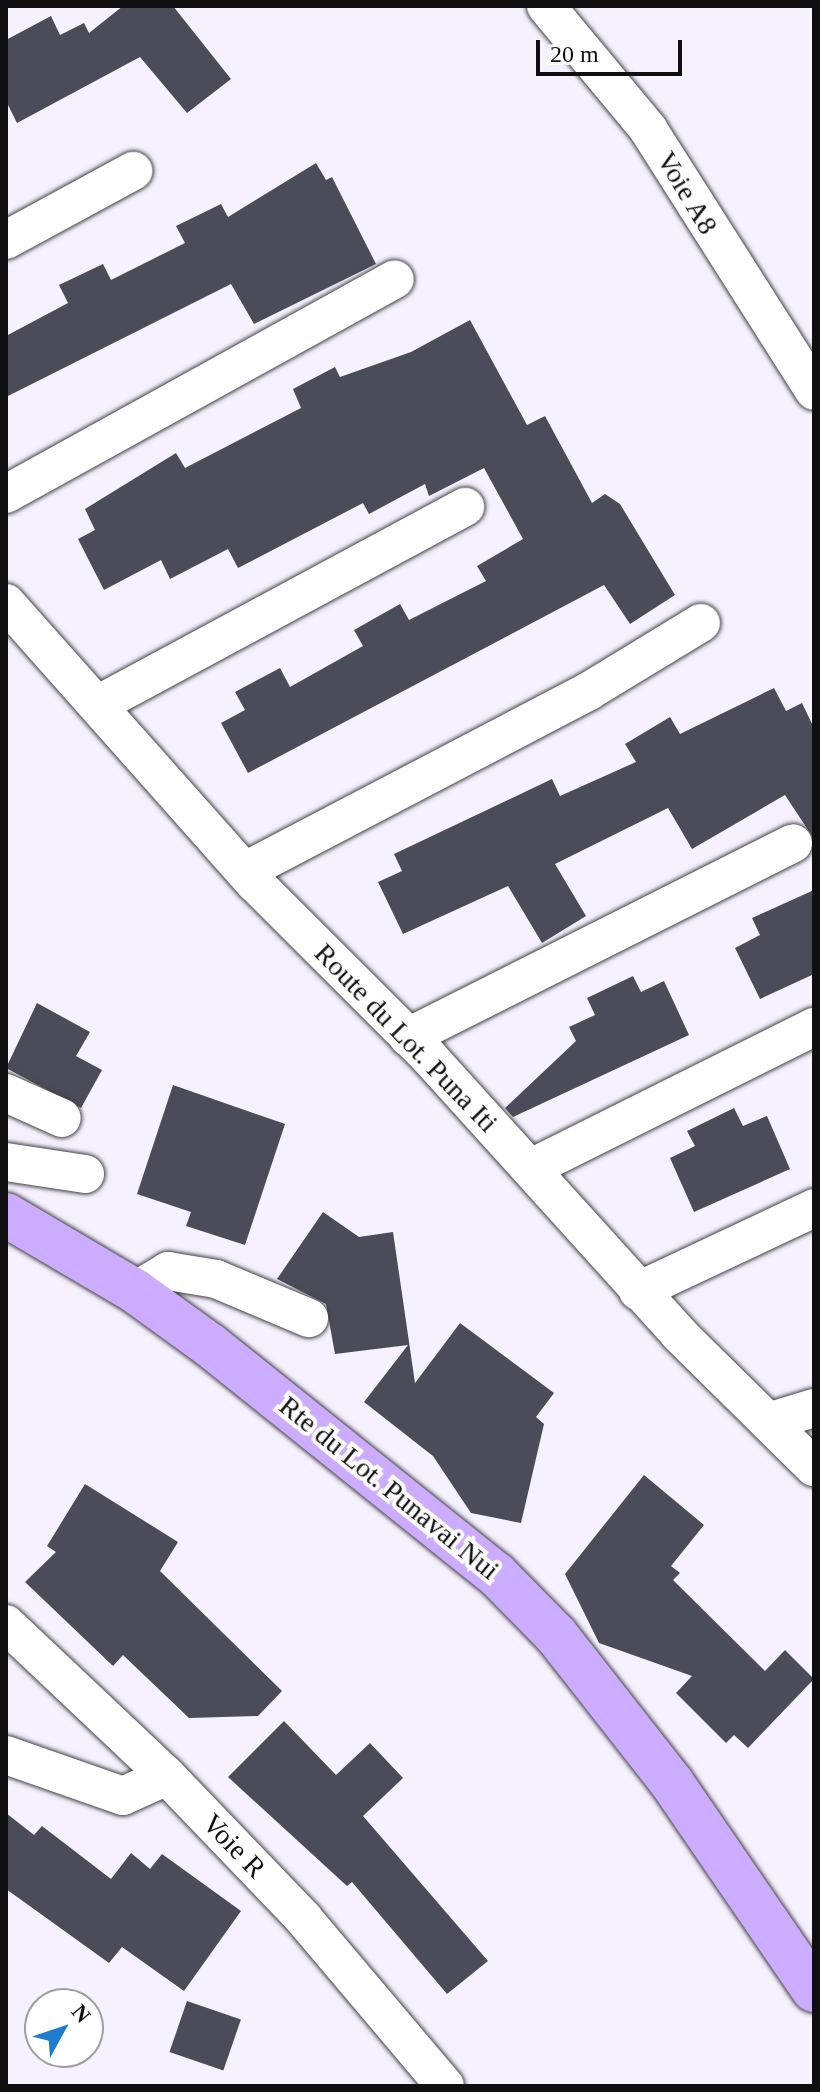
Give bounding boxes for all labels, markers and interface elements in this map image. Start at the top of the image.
scale bar [540,24,686,74]
text: 20 m [550,41,599,67]
street label: Voie A8 [649,145,725,241]
street label: Route du Lot. Puna Iti [307,937,505,1139]
street label: Rte du Lot. Punavai Nui [272,1389,506,1587]
street label: Voie R [195,1807,273,1885]
north arrow [24,1988,104,2068]
text: N [67,1999,96,2028]

